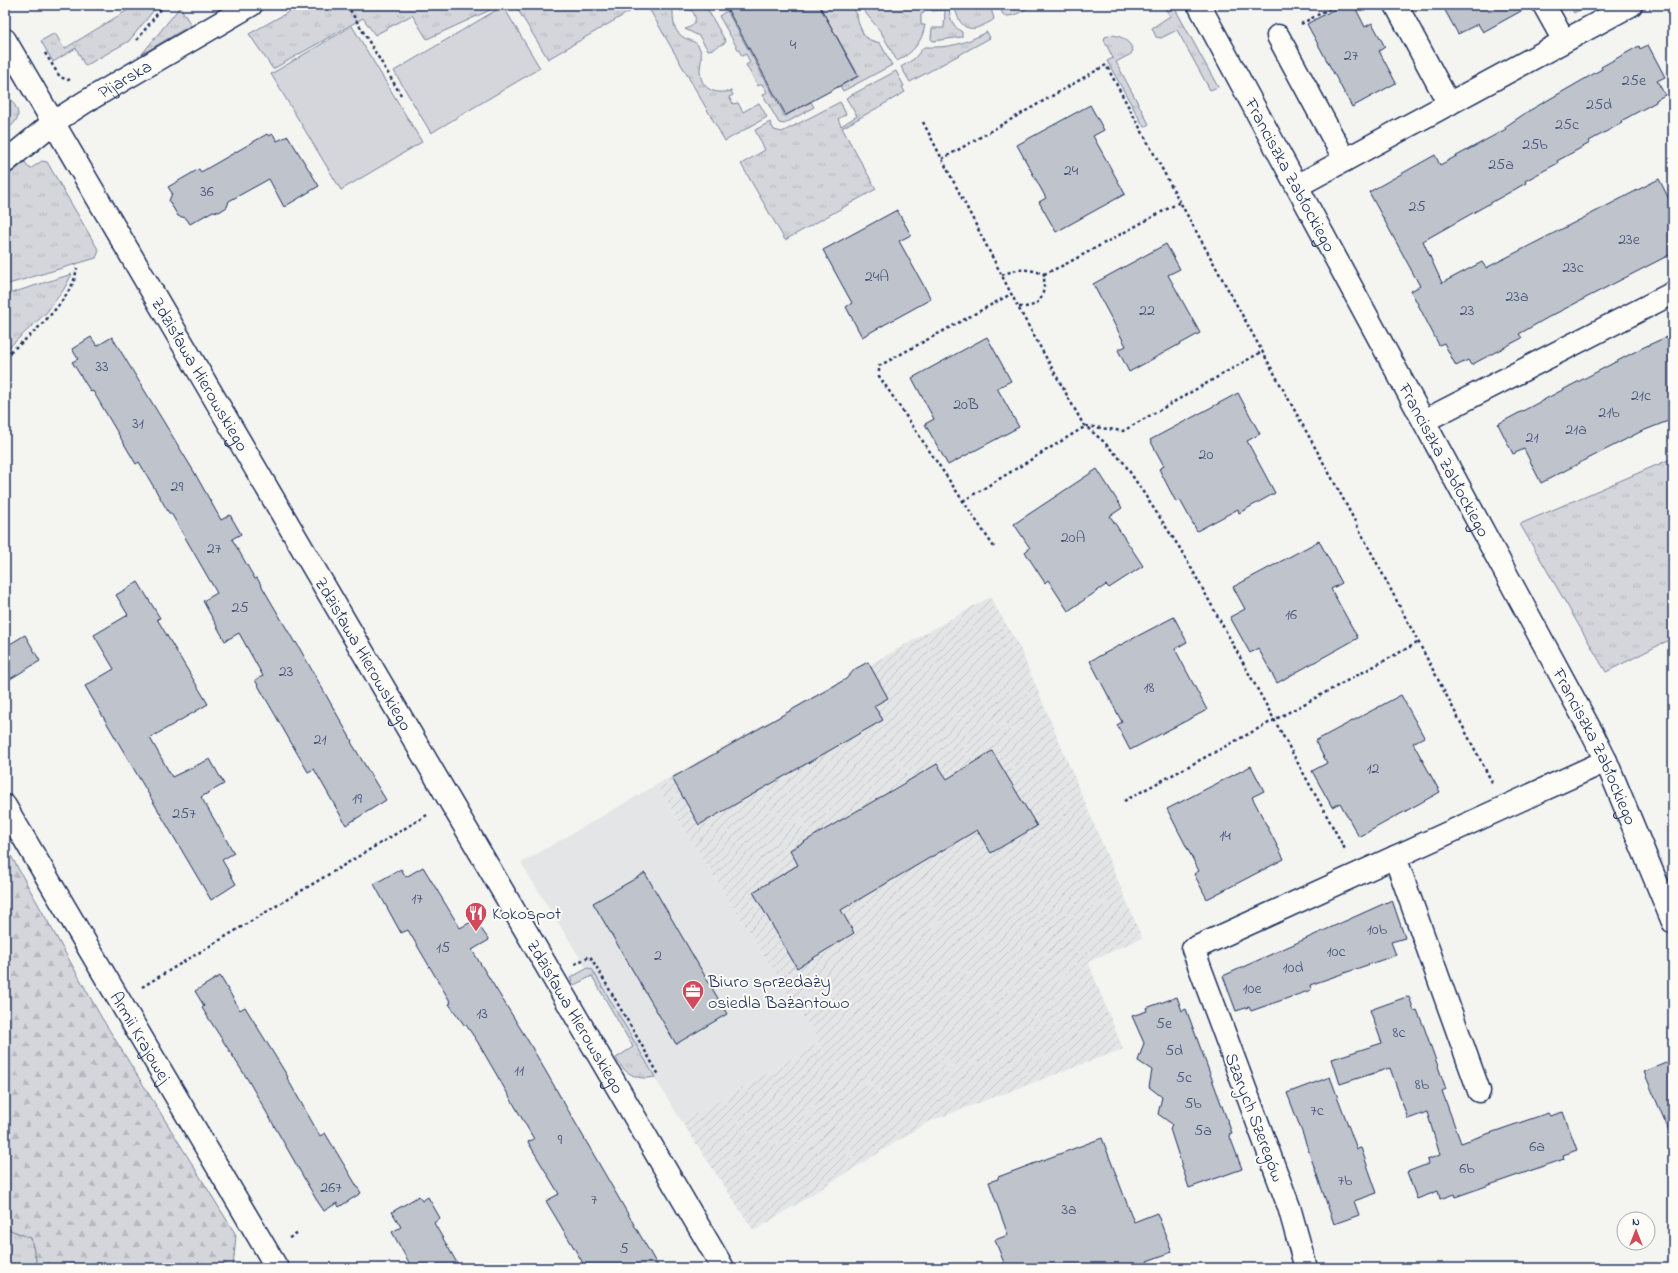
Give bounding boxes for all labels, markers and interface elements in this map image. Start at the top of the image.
house number: 4 [790,33,797,57]
house number: 27 [1344,44,1359,68]
street label: Pijarska [94,55,157,107]
house number: 25e [1622,69,1647,93]
street label: Franciszka Zabłockiego [1236,93,1341,257]
house number: 25d [1586,93,1612,117]
house number: 25c [1555,113,1580,137]
house number: 25b [1522,133,1548,157]
house number: 25a [1488,153,1514,177]
house number: 24 [1064,159,1079,183]
house number: 36 [200,180,214,204]
house number: 25 [1408,195,1426,219]
house number: 23e [1618,228,1641,252]
house number: 23c [1562,256,1585,280]
house number: 24A [865,265,889,289]
house number: 23a [1505,285,1529,309]
street label: Zdzisława Hierowskiego [143,293,254,457]
house number: 22 [1139,299,1155,323]
house number: 23 [1460,299,1474,323]
house number: 33 [95,355,109,379]
street label: Franciszka Zabłockiego [1390,378,1495,543]
house number: 21c [1631,384,1652,408]
house number: 20B [953,393,979,417]
house number: 21b [1598,401,1620,425]
house number: 31 [132,412,144,436]
house number: 21a [1565,418,1587,442]
house number: 21 [1525,426,1539,450]
house number: 20 [1199,443,1214,467]
house number: 29 [171,475,184,499]
house number: 20A [1061,526,1085,550]
house number: 27 [207,537,222,561]
street label: Zdzisława Hierowskiego [307,573,417,737]
house number: 25 [231,596,249,620]
house number: 16 [1285,603,1297,627]
house number: 23 [279,660,293,684]
street label: Franciszka Zabłockiego [1544,663,1642,830]
house number: 18 [1143,676,1155,700]
house number: 21 [313,728,327,752]
house number: 12 [1366,757,1380,781]
house number: 19 [352,787,362,811]
house number: 257 [172,802,196,826]
house number: 14 [1219,824,1231,848]
house number: 17 [411,887,423,911]
restaurant icon: Kokospot [463,900,489,933]
place label: Kokospot [492,902,561,928]
house number: 10b [1367,918,1388,942]
street label: Zdzisława Hierowskiego [519,935,629,1099]
house number: 15 [436,936,450,960]
house number: 10c [1326,940,1346,964]
house number: 2 [654,944,662,968]
house number: 10d [1283,956,1304,980]
place label: Biuro sprzedaży osiedla Bażantowo [707,970,850,1017]
house number: 10e [1242,977,1262,1001]
office icon: Biuro sprzedaży osiedla Bażantowo [680,978,706,1011]
street label: Armii Krajowej [102,987,177,1089]
house number: 13 [476,1002,488,1026]
house number: 5e [1156,1012,1173,1036]
house number: 8c [1392,1021,1406,1045]
house number: 5d [1165,1039,1183,1063]
street label: Szarych Szeregów [1216,1050,1290,1186]
house number: 11 [514,1059,524,1083]
house number: 5c [1176,1066,1193,1090]
house number: 8b [1415,1073,1430,1097]
house number: 5b [1184,1092,1202,1116]
house number: 7c [1310,1099,1325,1123]
house number: 5a [1194,1119,1212,1143]
house number: 9 [558,1128,563,1152]
house number: 6a [1529,1135,1545,1159]
house number: 6b [1459,1157,1475,1181]
house number: 7b [1337,1169,1353,1193]
house number: 267 [320,1176,342,1200]
house number: 7 [591,1188,598,1212]
house number: 3a [1061,1198,1077,1222]
north arrow [1616,1211,1656,1251]
text: N [1632,1214,1640,1230]
house number: 5 [619,1237,629,1261]

